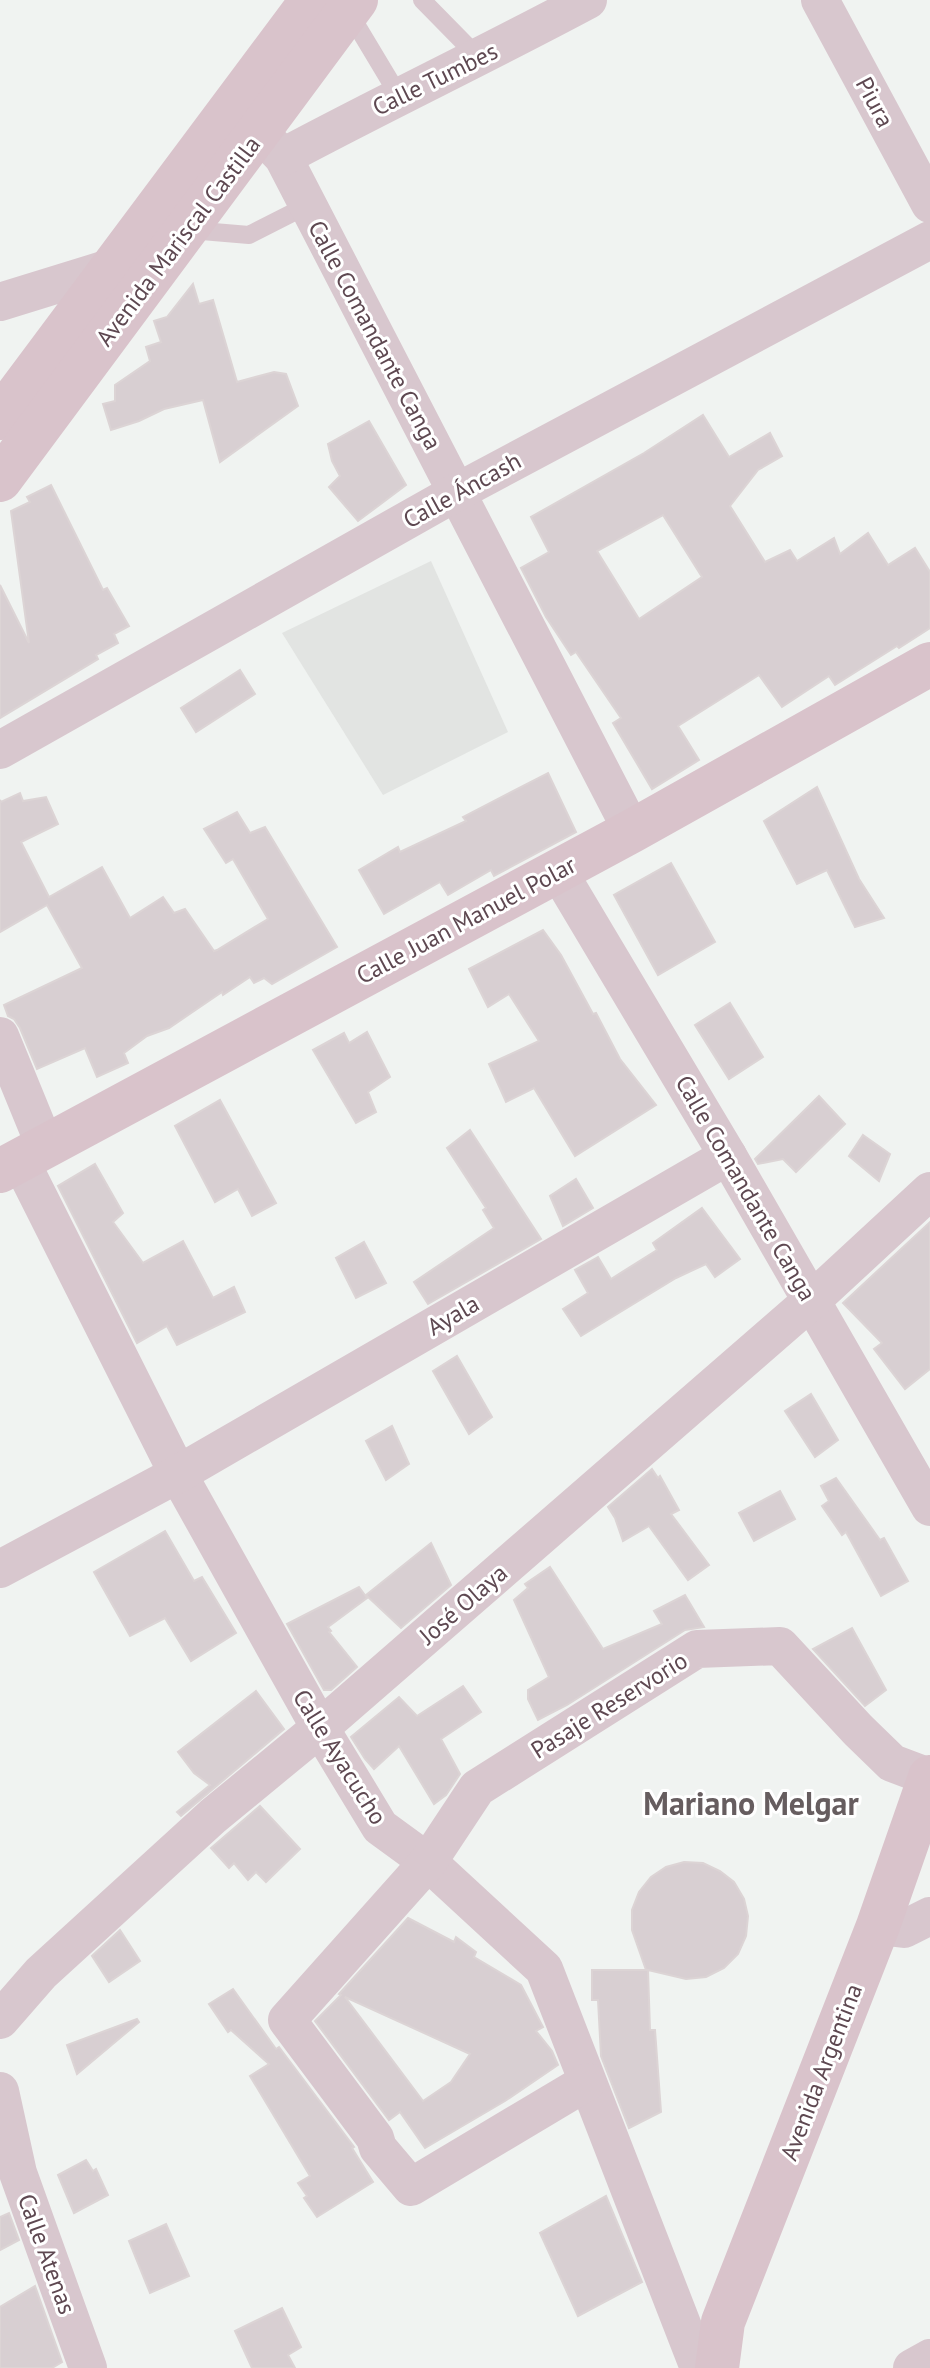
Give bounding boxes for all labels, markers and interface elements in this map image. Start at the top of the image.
street label: Calle Tumbes [367,35,503,123]
street label: Piura [849,71,901,133]
street label: Avenida Mariscal Castilla [89,130,267,352]
street label: Calle Comandante Canga [301,215,449,455]
street label: Calle Áncash [398,445,526,535]
street label: Calle Juan Manuel Polar [351,849,581,991]
street label: Calle Comandante Canga [669,1070,823,1306]
street label: Ayala [421,1288,485,1342]
street label: José Olaya [412,1557,514,1651]
street label: Pasaje Reservorio [525,1644,693,1766]
street label: Calle Ayacucho [286,1684,394,1830]
district label: Mariano Melgar [643,1782,859,1824]
street label: Avenida Argentina [773,1979,869,2165]
street label: Calle Atenas [11,2190,83,2318]

